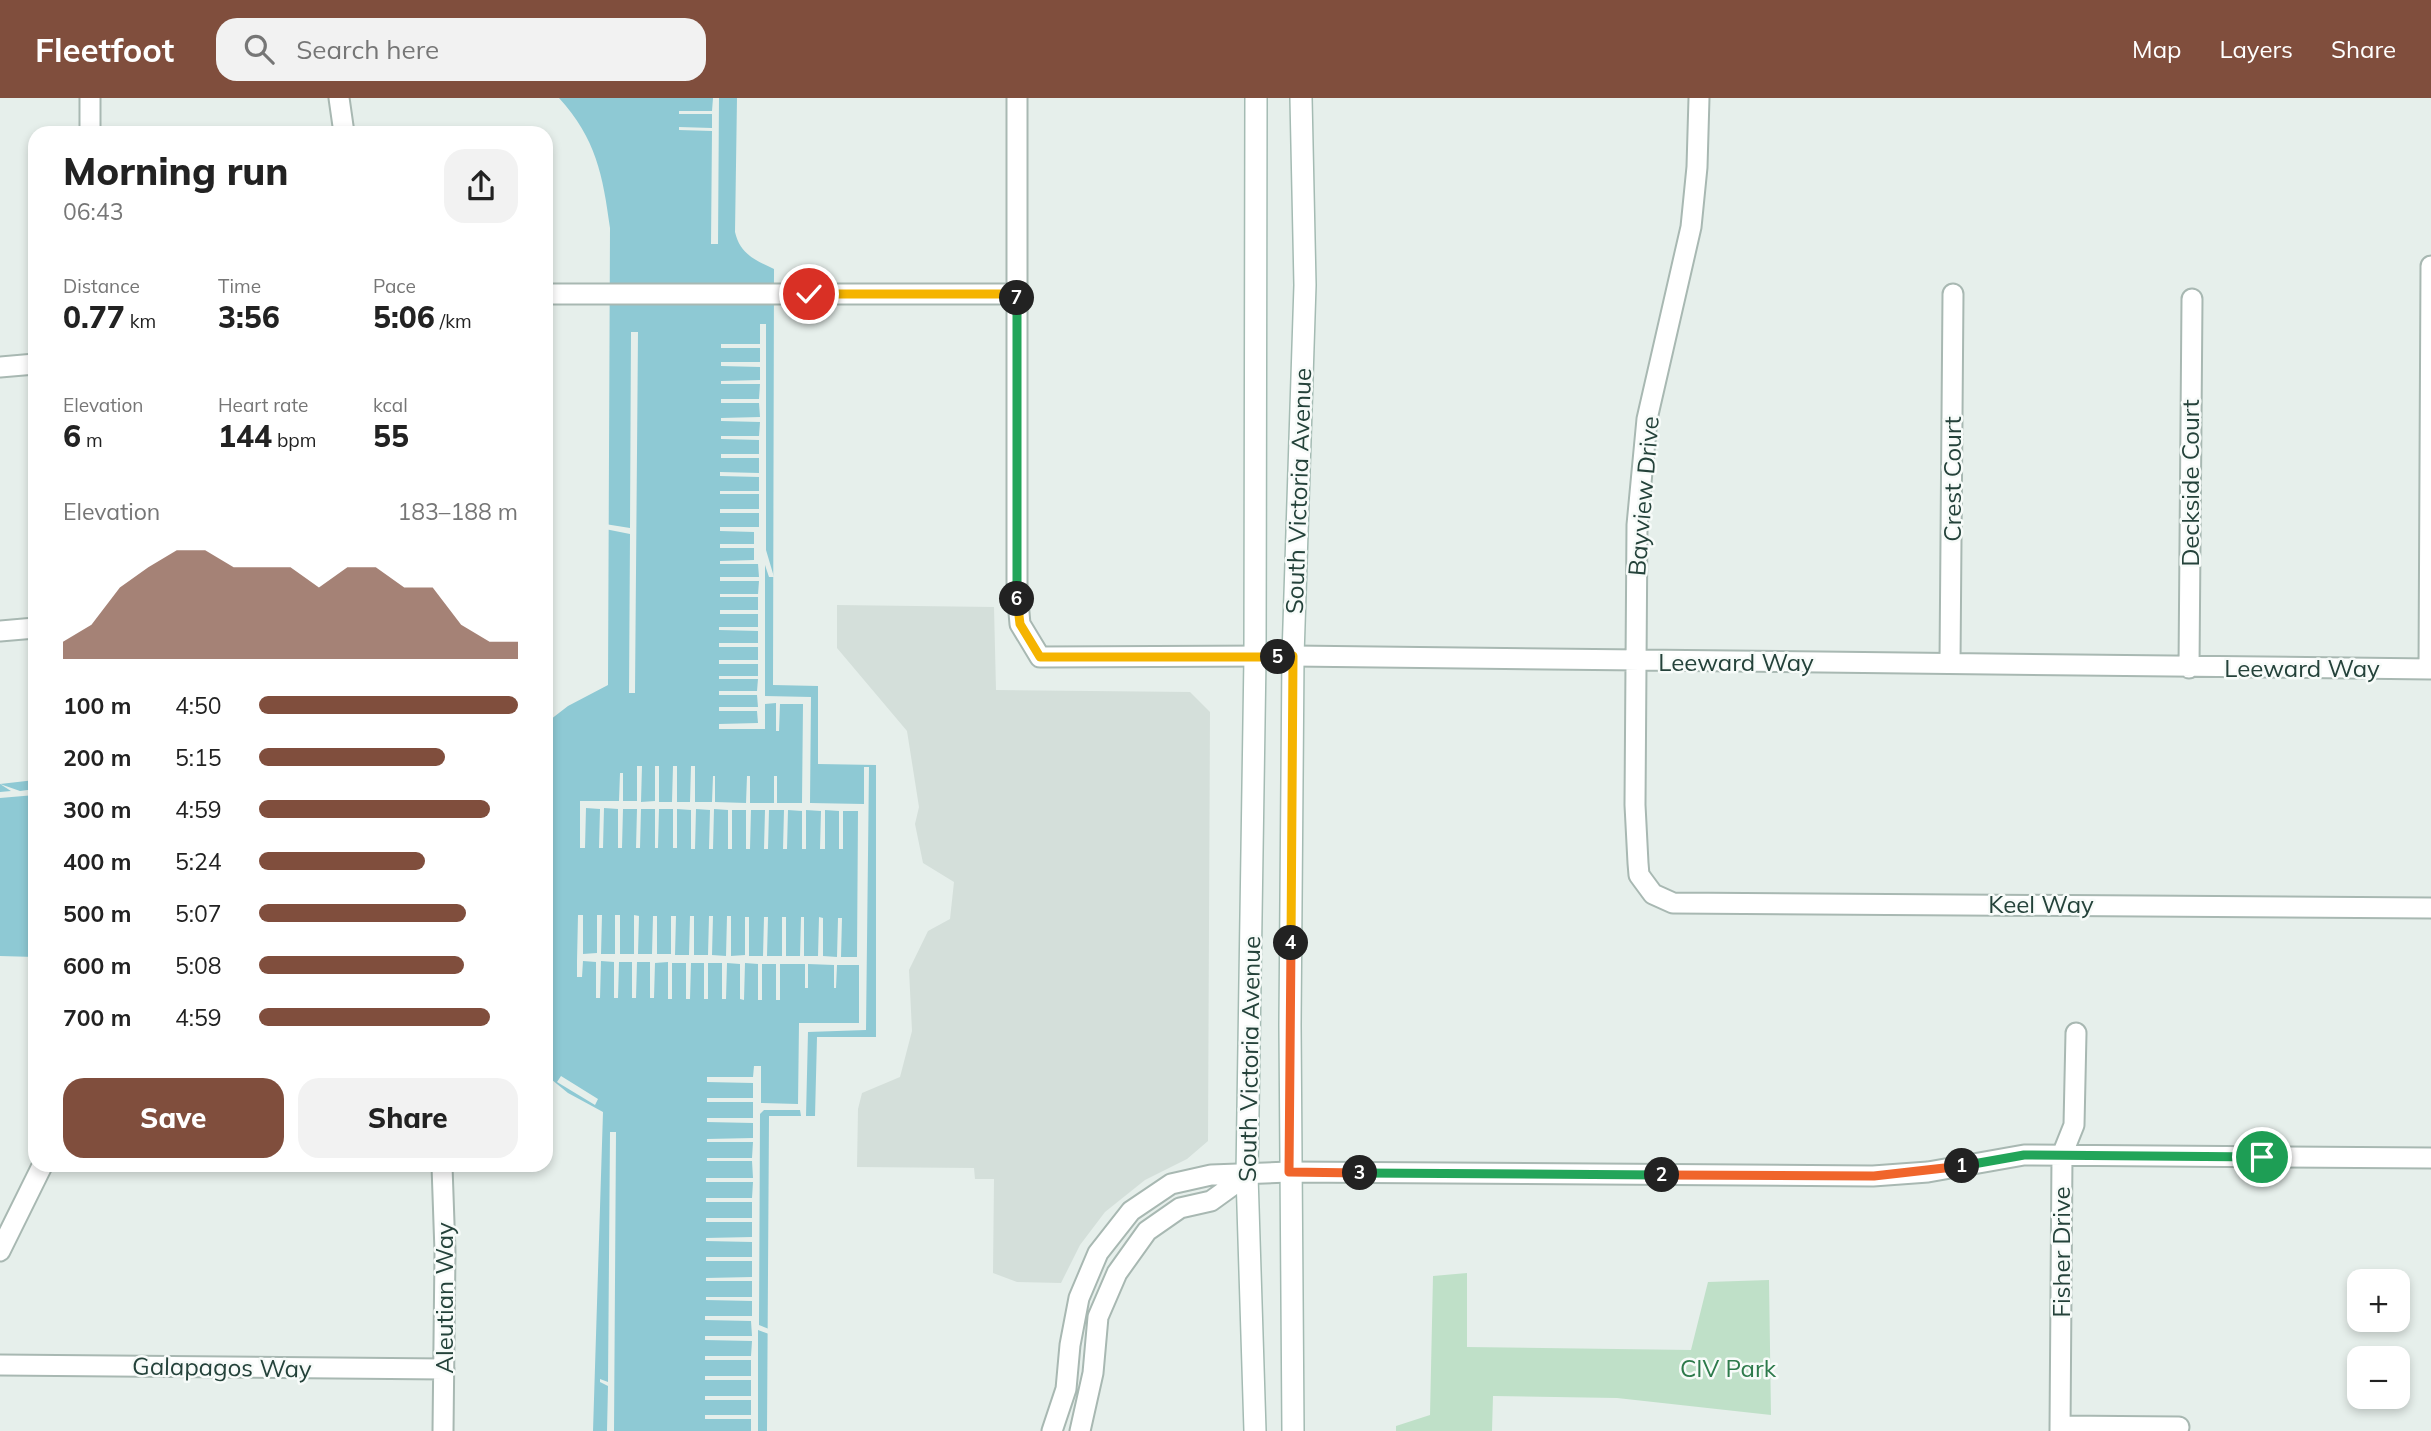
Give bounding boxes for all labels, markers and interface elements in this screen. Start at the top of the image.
search box [216,18,706,81]
text: Fleetfoot [35,29,174,70]
icon: search [240,30,278,68]
text: Search here [296,33,439,66]
text: Map [2132,34,2181,64]
text: Layers [2219,34,2293,64]
text: Share [2331,34,2396,64]
text: Morning run [63,147,289,195]
button: share [444,149,518,223]
text: 06:43 [63,197,123,226]
pin [779,264,839,324]
text: Distance [63,274,140,298]
text: Time [218,274,261,298]
text: Pace [373,274,416,298]
icon: check [790,275,828,313]
pin: 7 [1000,280,1034,316]
text: 7 [1011,285,1022,309]
text: 0.77 [63,298,125,336]
text: 3:56 [218,298,280,336]
text: 5:06 [373,298,435,336]
text: km [125,309,156,333]
text: /km [435,309,472,333]
street label: South Victoria Avenue [1279,367,1317,615]
text: Elevation [63,393,143,417]
text: Heart rate [218,393,308,417]
text: kcal [373,393,408,417]
street label: Deckside Court [2175,399,2205,567]
street label: Bayview Drive [1621,415,1665,577]
street label: Crest Court [1937,416,1967,542]
text: 6 [63,417,81,455]
text: 144 [218,417,272,455]
text: 55 [373,417,409,455]
text: m [81,428,103,452]
text: bpm [272,428,316,452]
text: Elevation [63,497,160,526]
text: 183–188 m [397,497,518,526]
pin: 6 [1000,582,1034,616]
text: 6 [1011,586,1022,610]
pin: 5 [1260,640,1296,674]
text: 5 [1272,644,1283,668]
street label: Leeward Way [1658,647,1814,677]
street label: Leeward Way [2224,653,2380,683]
text: 100 m [63,691,131,720]
text: 4:50 [175,691,222,720]
text: 200 m [63,743,131,772]
text: 5:15 [175,743,222,772]
text: 300 m [63,795,131,824]
text: 4:59 [175,795,222,824]
text: 400 m [63,847,131,876]
text: 5:24 [175,847,222,876]
street label: Keel Way [1988,889,2094,919]
text: 500 m [63,899,131,928]
text: 5:07 [175,899,222,928]
pin: 4 [1274,926,1308,960]
text: 4 [1285,930,1296,954]
street label: South Victoria Avenue [1232,936,1266,1182]
text: 600 m [63,951,131,980]
text: 5:08 [175,951,222,980]
text: 700 m [63,1003,131,1032]
text: 4:59 [175,1003,222,1032]
button: Save [63,1078,284,1158]
button: Share [298,1078,518,1158]
pin [2232,1127,2292,1187]
icon: arrive [2243,1138,2281,1176]
pin: 1 [1944,1148,1980,1184]
text: 1 [1956,1153,1967,1177]
pin: 3 [1342,1156,1378,1190]
pin: 2 [1644,1158,1680,1192]
text: 3 [1354,1160,1365,1184]
text: 2 [1656,1162,1667,1186]
street label: Fisher Drive [2046,1186,2076,1318]
street label: Aleutian Way [429,1222,459,1374]
map controls [2347,1269,2410,1409]
button: + [2347,1269,2410,1332]
button: − [2347,1346,2410,1409]
street label: Galapagos Way [132,1350,312,1384]
park label: CIV Park [1680,1353,1777,1383]

